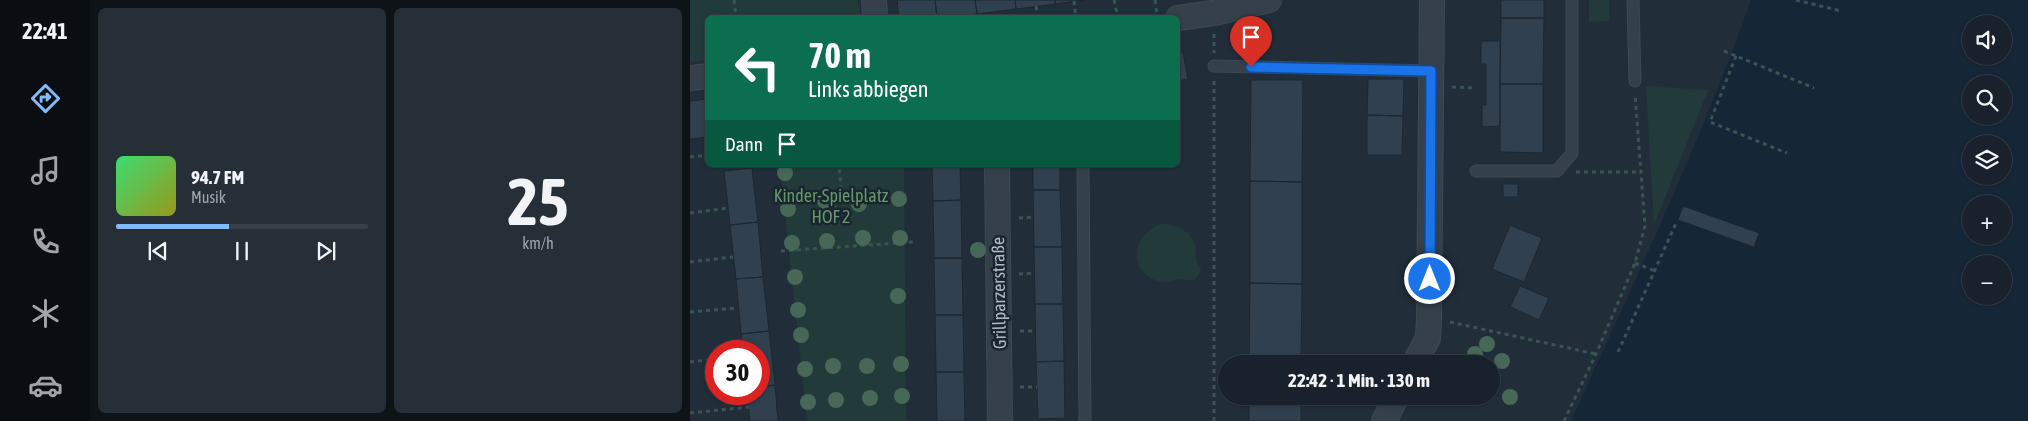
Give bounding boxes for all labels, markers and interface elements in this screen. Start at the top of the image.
map controls [1962,15,2012,305]
button: sound [1962,15,2012,65]
pin [1230,16,1272,67]
text: 22:41 [22,18,68,44]
icon: arrive [1237,23,1265,51]
icon: left [725,35,790,100]
text: 70 m [808,35,871,75]
button: search [1962,75,2012,125]
text: Links abbiegen [808,76,929,102]
icon: directions [28,81,63,116]
icon: arrive [773,130,801,158]
text: Dann [725,133,763,155]
button: layers [1962,135,2012,185]
icon: music [28,153,63,188]
text: 25 [507,164,569,239]
text: 94.7 FM [191,166,244,188]
park label: Kinder-Spielplatz HOF 2 [774,185,889,227]
text: Musik [191,188,226,206]
button: + [1962,195,2012,245]
icon: phone [28,224,63,259]
text: km/h [522,234,554,252]
icon: previous [144,237,172,265]
icon: pause [228,237,256,265]
icon: next [312,237,340,265]
street label: Grillparzerstraße [987,237,1010,349]
position arrow [1403,252,1455,304]
button: − [1962,255,2012,305]
icon: climate [28,296,63,331]
speed limit sign: 30 [705,340,770,405]
icon: car [28,368,63,403]
text: 22:42 · 1 Min. · 130 m [1288,369,1430,391]

